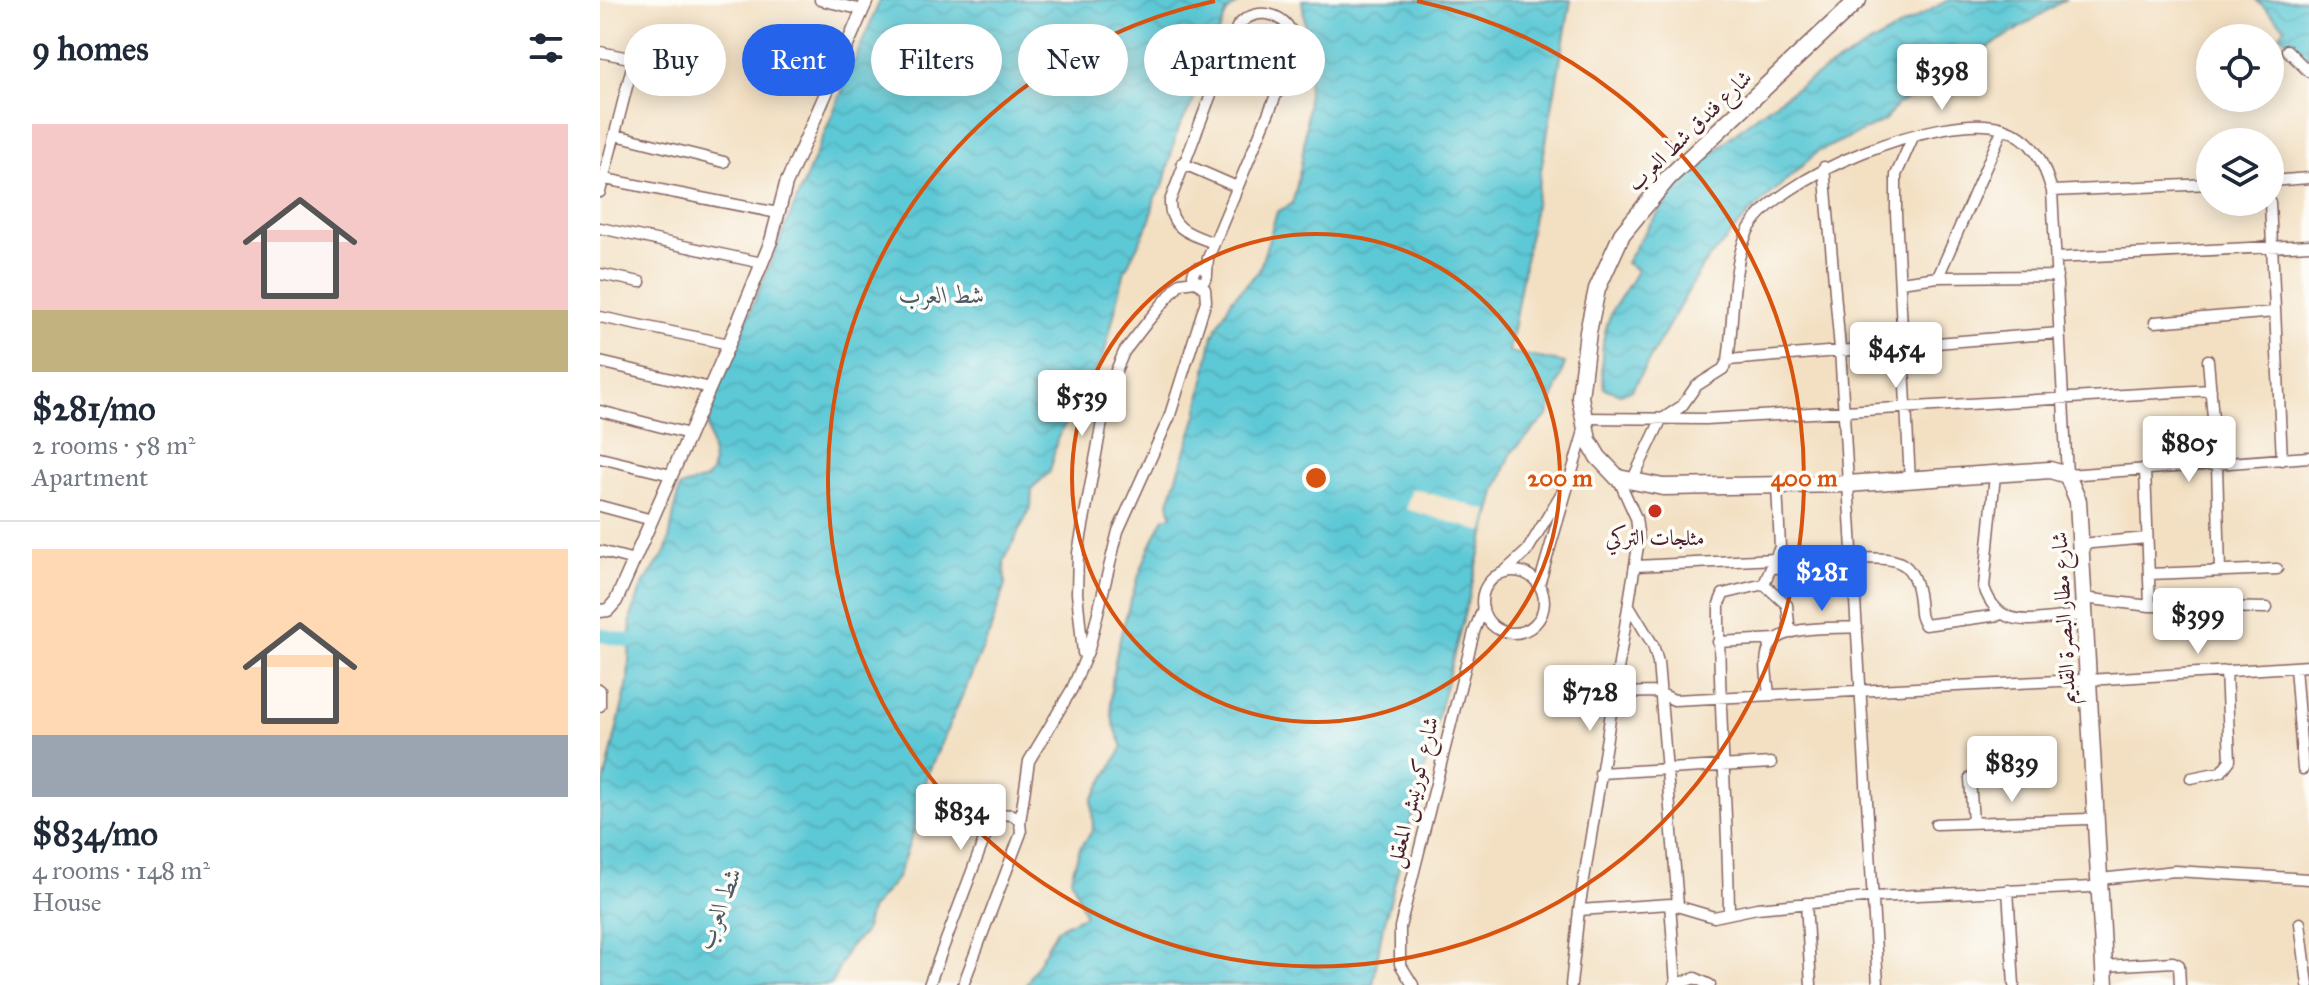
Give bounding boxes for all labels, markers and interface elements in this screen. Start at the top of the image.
chip: Buy [624,24,726,96]
chip: Rent [742,24,855,96]
chip: Filters [871,24,1002,96]
chip: New [1018,24,1128,96]
chip: Apartment [1144,24,1325,96]
map controls [2196,24,2284,216]
button: locate [2196,24,2284,112]
icon: filters [524,26,568,70]
text: 9 homes [32,28,149,69]
pin: $398 [1895,44,1989,112]
text: $398 [1915,54,1969,86]
street label: شارع فندق شط العرب [1621,64,1761,200]
button: layers [2196,128,2284,216]
icon: home [228,176,372,320]
water label: شط العرب [899,280,985,310]
pin: $454 [1849,322,1943,390]
text: $454 [1868,332,1924,364]
pin: $539 [1035,370,1129,438]
text: $539 [1056,380,1108,412]
text: $281/mo [32,388,156,429]
pin: $805 [2142,416,2236,484]
text: $805 [2161,426,2217,458]
text: 2 rooms · 58 m² [32,429,196,461]
text: Apartment [32,461,148,493]
text: 200 m [1527,463,1593,493]
text: 400 m [1771,463,1838,493]
centre of rings [1302,464,1330,492]
marker: مثلجات التركي [1646,502,1664,520]
place label: مثلجات التركي [1605,524,1705,556]
street label: شارع مطار البصرة القديم [2045,531,2087,705]
pin: $281 [1775,545,1869,613]
text: $281 [1796,555,1848,587]
pin: $399 [2151,588,2245,656]
text: $399 [2171,598,2225,630]
icon: home [228,601,372,745]
pin: $728 [1543,665,1637,733]
text: $728 [1562,675,1618,707]
street label: شارع كورنيش المعقل [1381,714,1449,872]
pin: $839 [1965,736,2059,804]
text: $839 [1985,746,2039,778]
pin: $834 [914,784,1008,852]
text: $834 [934,794,988,826]
text: $834/mo [32,813,158,854]
text: 4 rooms · 148 m² [32,854,210,886]
water label: شط العرب [690,863,748,953]
text: House [32,886,102,918]

